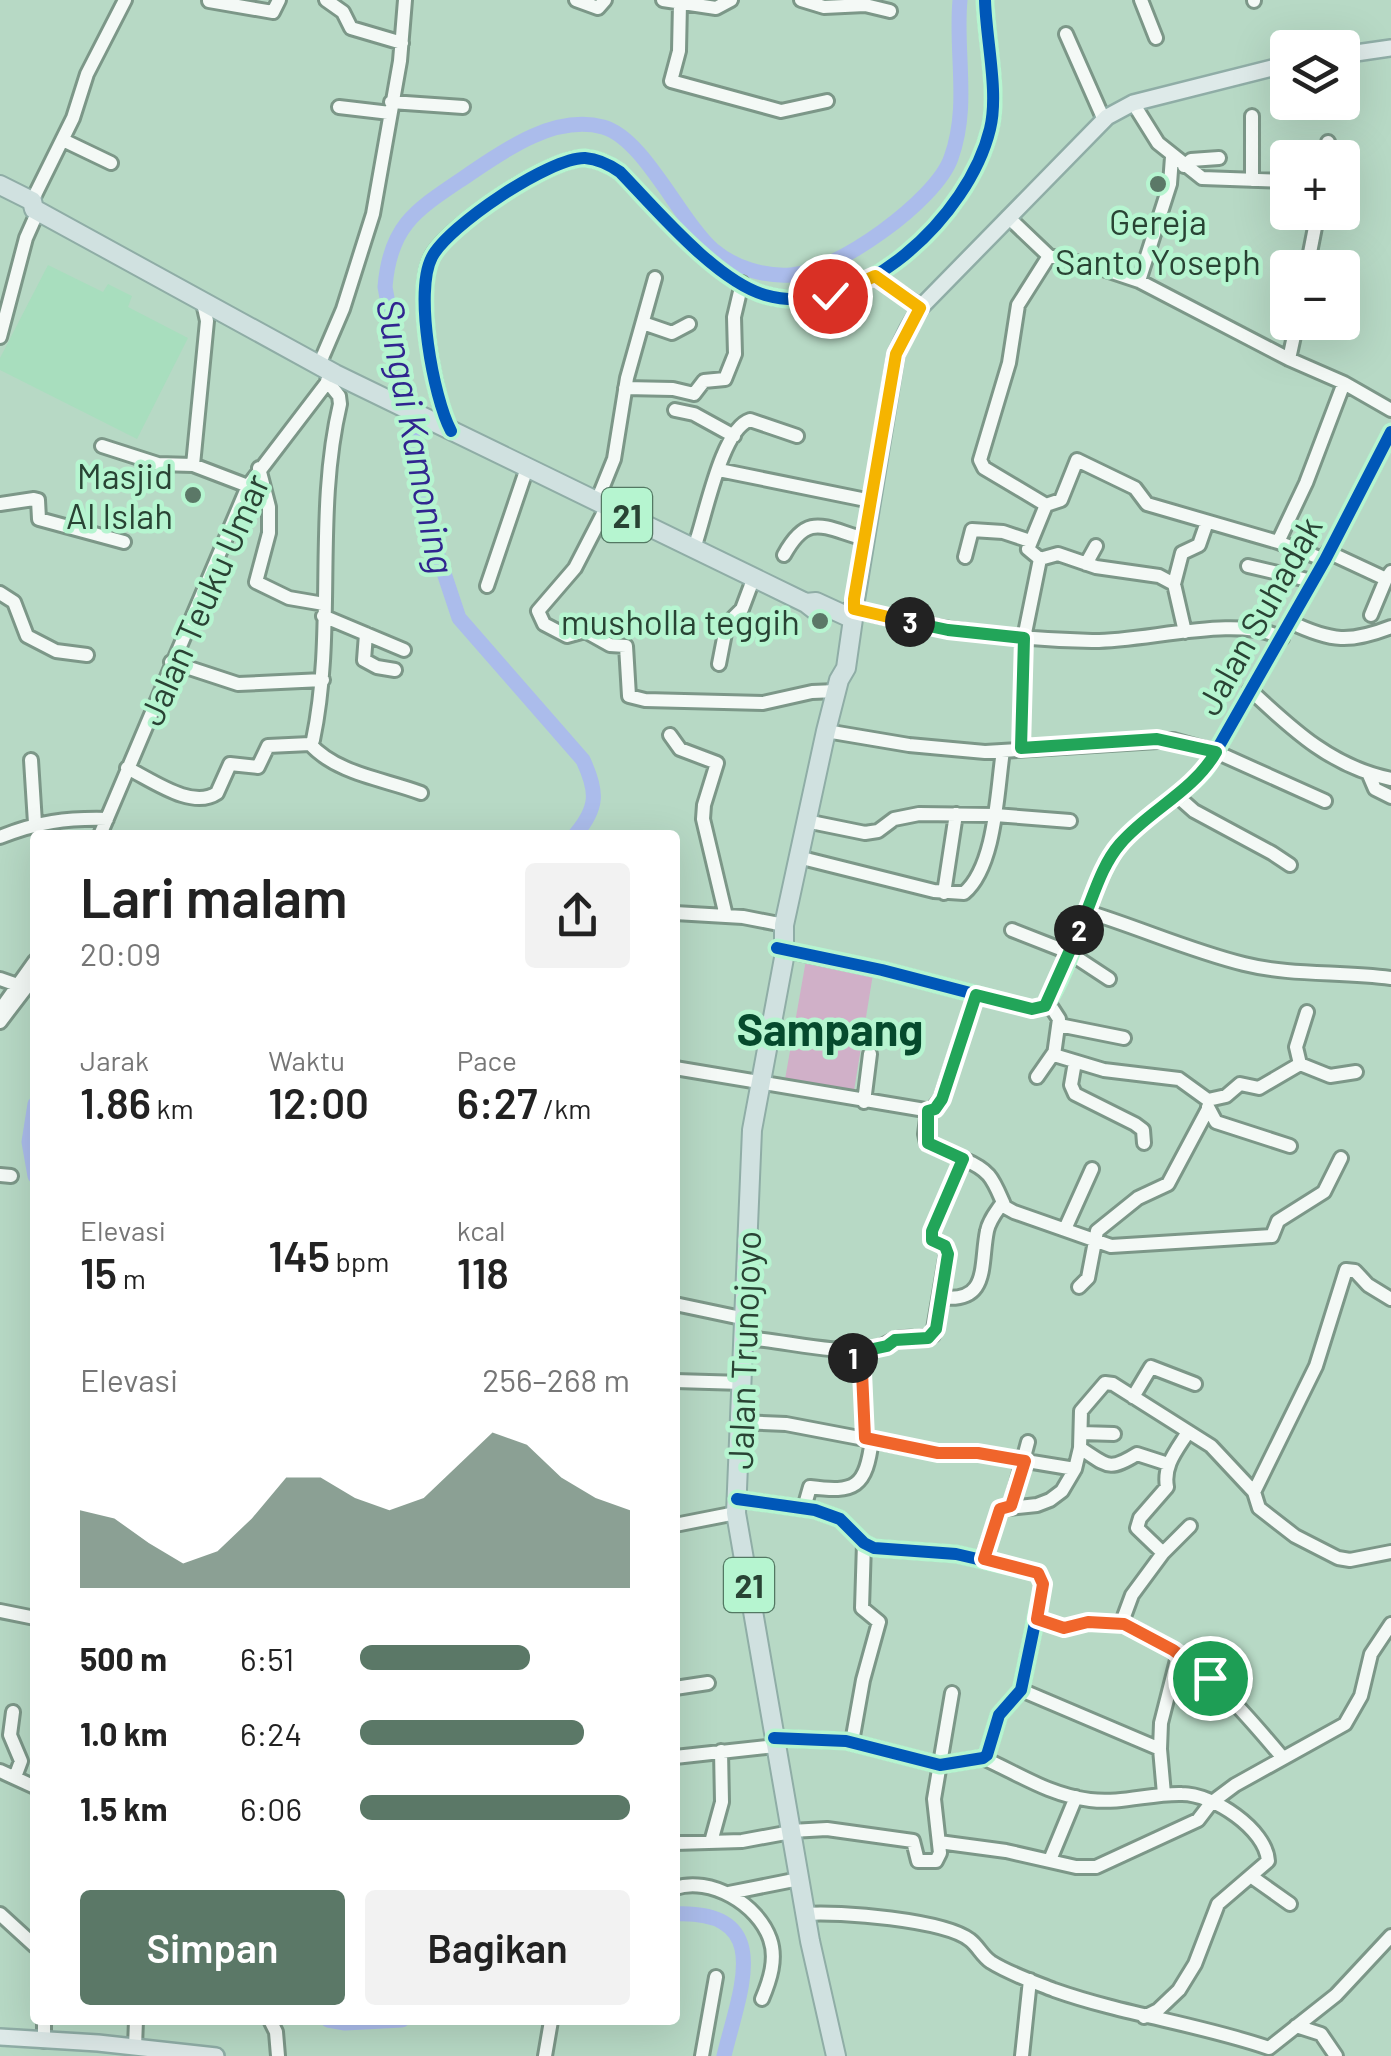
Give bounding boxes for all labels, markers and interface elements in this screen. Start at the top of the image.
map controls [1270,30,1360,340]
button: layers [1270,30,1360,120]
button: + [1270,140,1360,230]
marker: Gereja Santo Yoseph [1147,173,1169,195]
place label: Gereja Santo Yoseph [1055,200,1261,282]
button: − [1270,250,1360,340]
pin [788,254,873,339]
icon: check [803,269,858,324]
water label: Sungai Kamoning [368,295,466,577]
place label: Masjid Al Islah [66,454,173,536]
street label: Jalan Teuku Umar [129,467,277,731]
marker: Masjid Al Islah [182,484,204,506]
road number: 21 [602,488,652,542]
street label: Jalan Suhadak [1186,508,1330,722]
pin: 3 [885,597,935,647]
place label: musholla teggih [561,600,800,642]
text: 3 [902,605,918,639]
marker: musholla teggih [809,610,831,632]
text: Lari malam [80,863,348,929]
button: share [525,863,630,968]
pin: 2 [1054,905,1104,955]
text: 2 [1071,913,1087,947]
text: 20:09 [80,934,161,972]
district label: Sampang [737,1001,923,1056]
text: Jarak [80,1043,149,1077]
text: Waktu [268,1043,345,1077]
text: Pace [457,1043,517,1077]
text: 1.86 [80,1077,151,1127]
text: 12:00 [268,1077,369,1127]
text: 6:27 [457,1077,537,1127]
text: km [151,1091,194,1125]
text: /km [537,1091,591,1125]
text: Elevasi [80,1213,166,1247]
text: kcal [457,1213,505,1247]
text: 145 [268,1230,330,1280]
street label: Jalan Trunojoyo [718,1230,768,1470]
text: bpm [330,1244,390,1278]
text: 15 [80,1247,117,1297]
text: 118 [457,1247,509,1297]
text: m [117,1261,146,1295]
pin: 1 [828,1333,878,1383]
text: 1 [848,1341,858,1375]
text: Elevasi [80,1360,178,1398]
text: 256–268 m [482,1360,630,1398]
road number: 21 [724,1558,774,1612]
pin [1168,1636,1253,1721]
text: 500 m [80,1639,167,1677]
text: 6:51 [240,1639,294,1677]
icon: arrive [1183,1651,1238,1706]
text: 1.0 km [80,1714,168,1752]
text: 6:24 [240,1714,302,1752]
text: 1.5 km [80,1789,167,1827]
text: 6:06 [240,1789,302,1827]
button: Simpan [80,1890,345,2005]
button: Bagikan [365,1890,630,2005]

